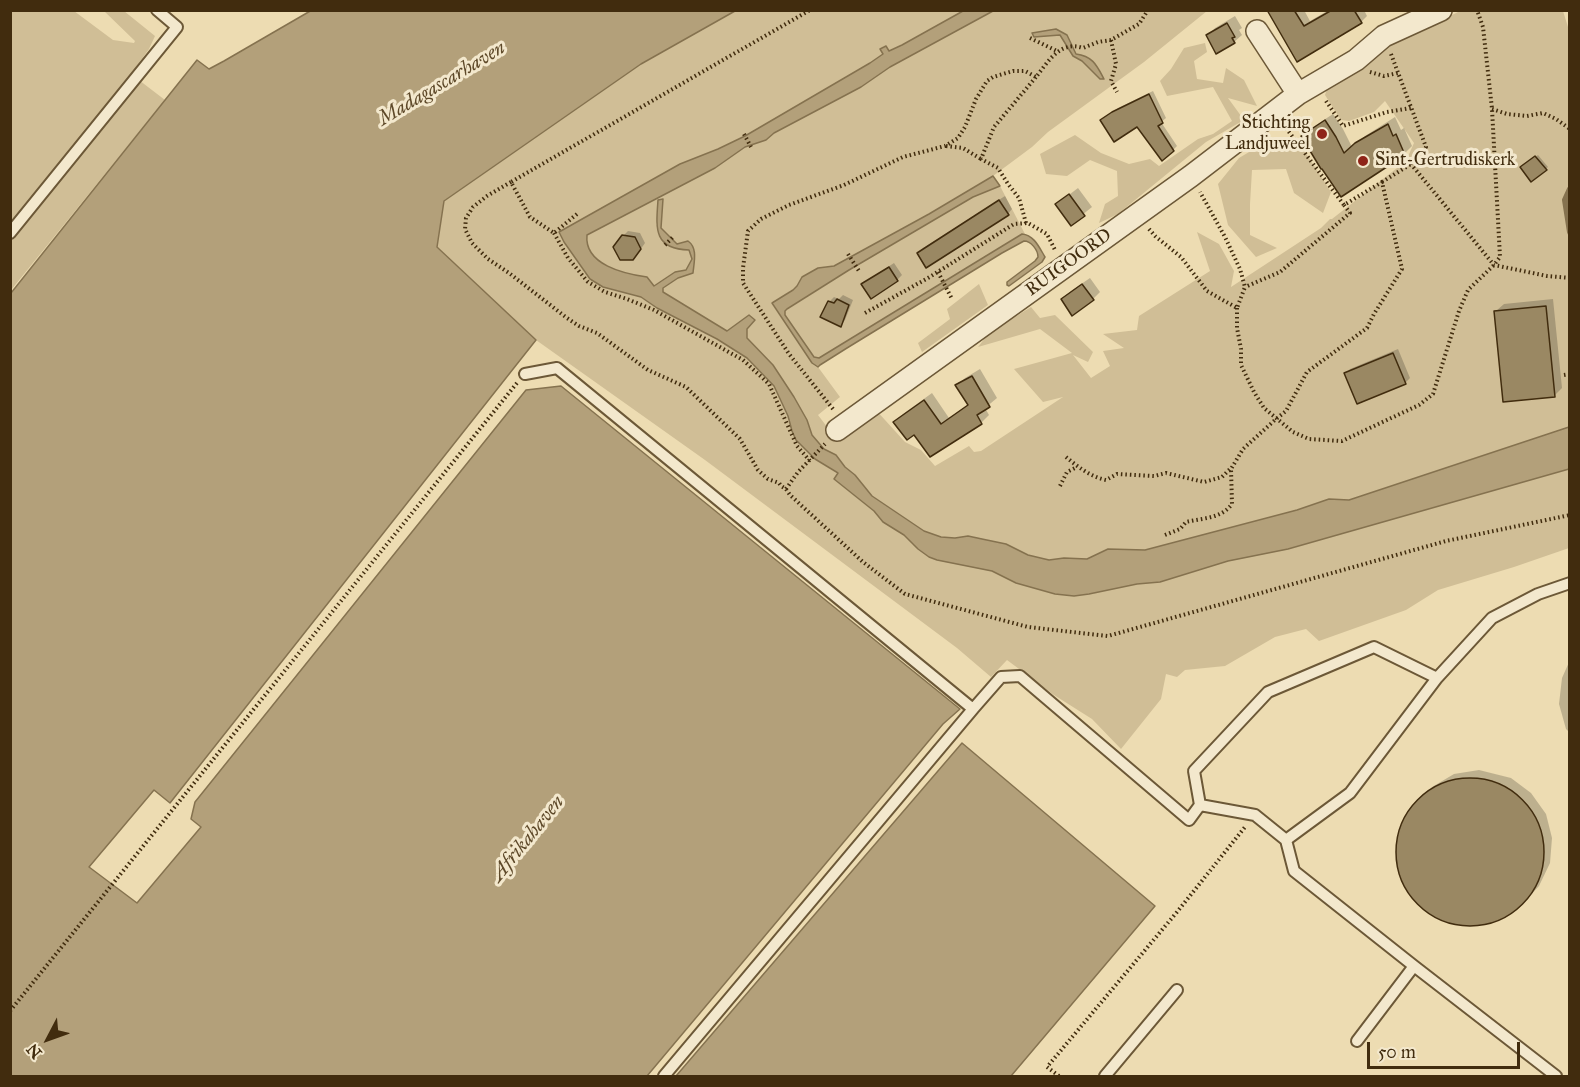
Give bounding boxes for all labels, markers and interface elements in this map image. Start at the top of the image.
water label: Madagascarhaven [374,37,510,131]
place label: Stichting Landjuweel [1225,113,1310,156]
marker: Stichting Landjuweel [1315,127,1329,141]
place label: Sint-Gertrudiskerk [1375,150,1515,172]
marker: Sint-Gertrudiskerk [1356,154,1370,168]
street label: RUIGOORD [1022,225,1116,301]
water label: Afrikahaven [486,791,570,887]
north arrow [18,1009,78,1069]
scale bar [1370,1030,1523,1068]
text: N [22,1040,46,1062]
text: 50 m [1378,1041,1416,1063]

